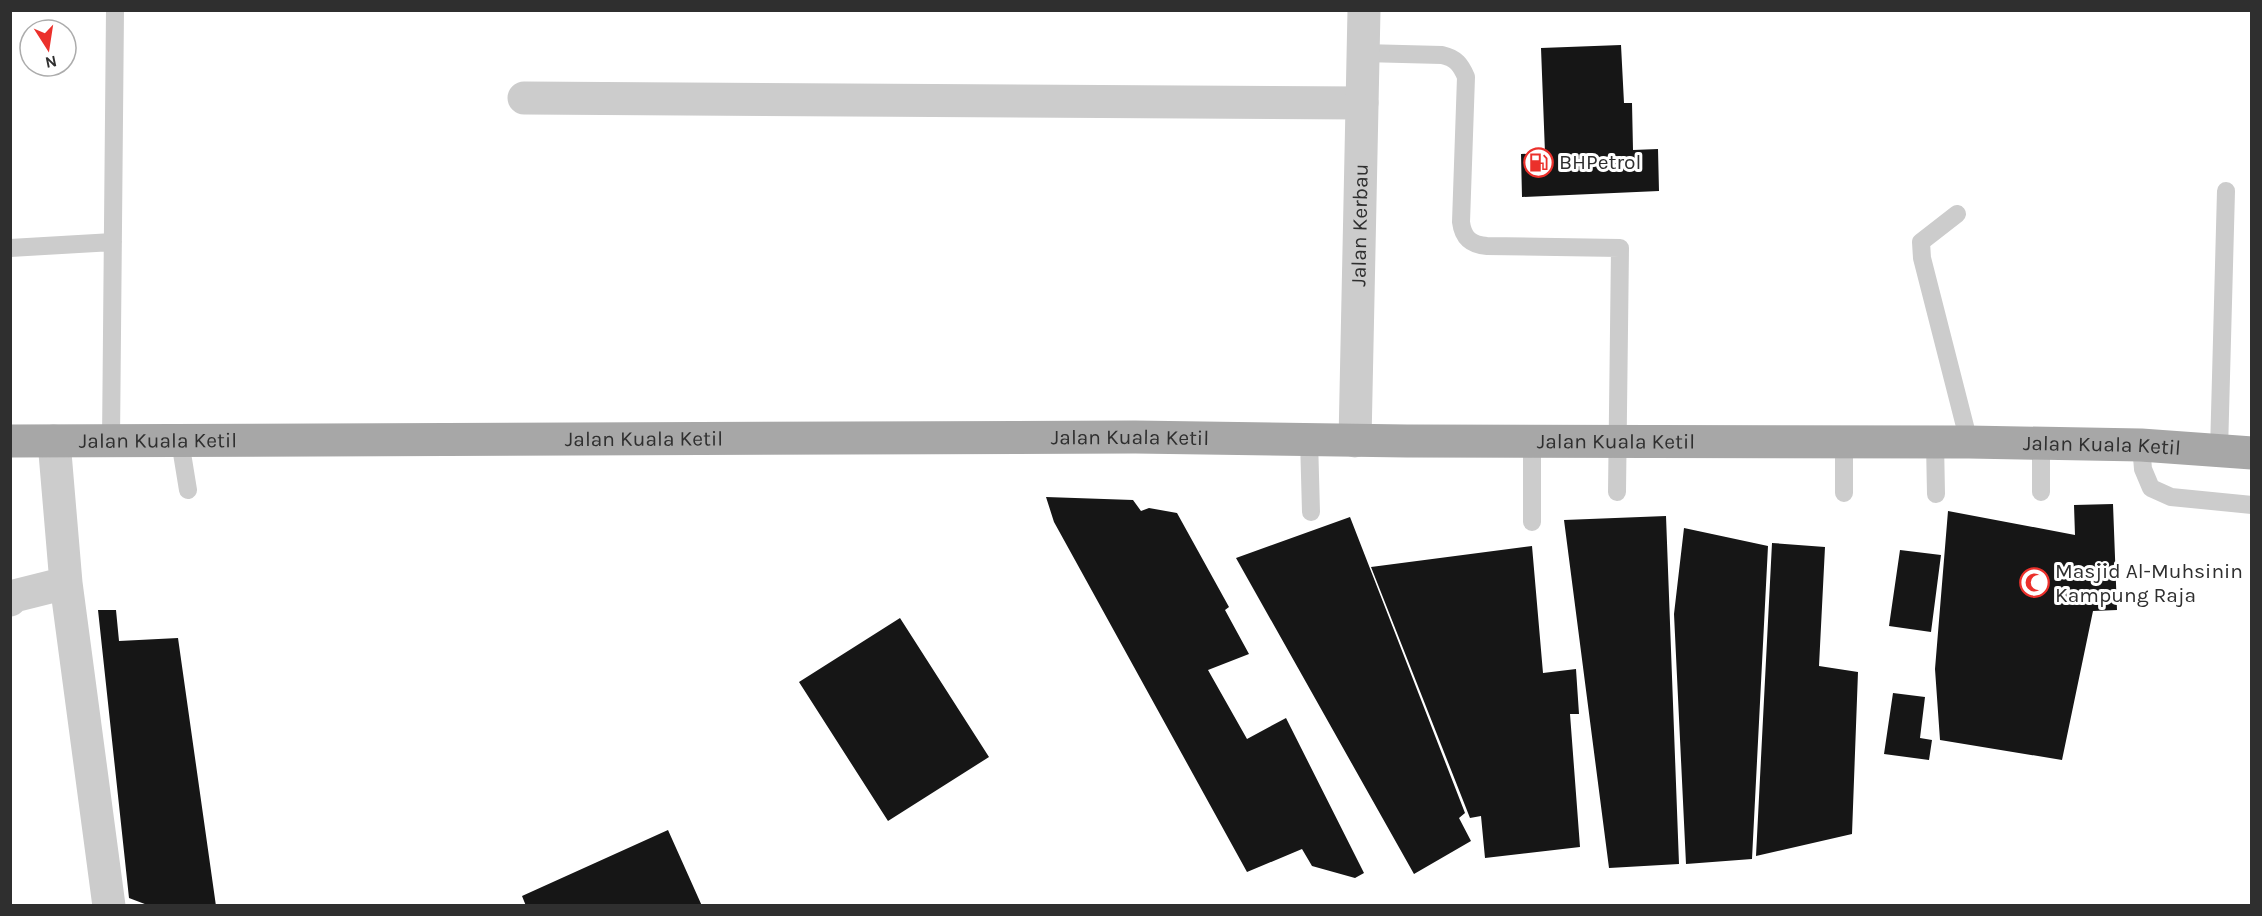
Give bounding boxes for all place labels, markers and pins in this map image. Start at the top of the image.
fuel station icon: BHPetrol [1522,146,1554,178]
place label: BHPetrol [1559,150,1641,174]
place label: Masjid Al-Muhsinin Kampung Raja [2055,559,2243,607]
mosque icon: Masjid Al-Muhsinin Kampung Raja [2018,567,2050,599]

